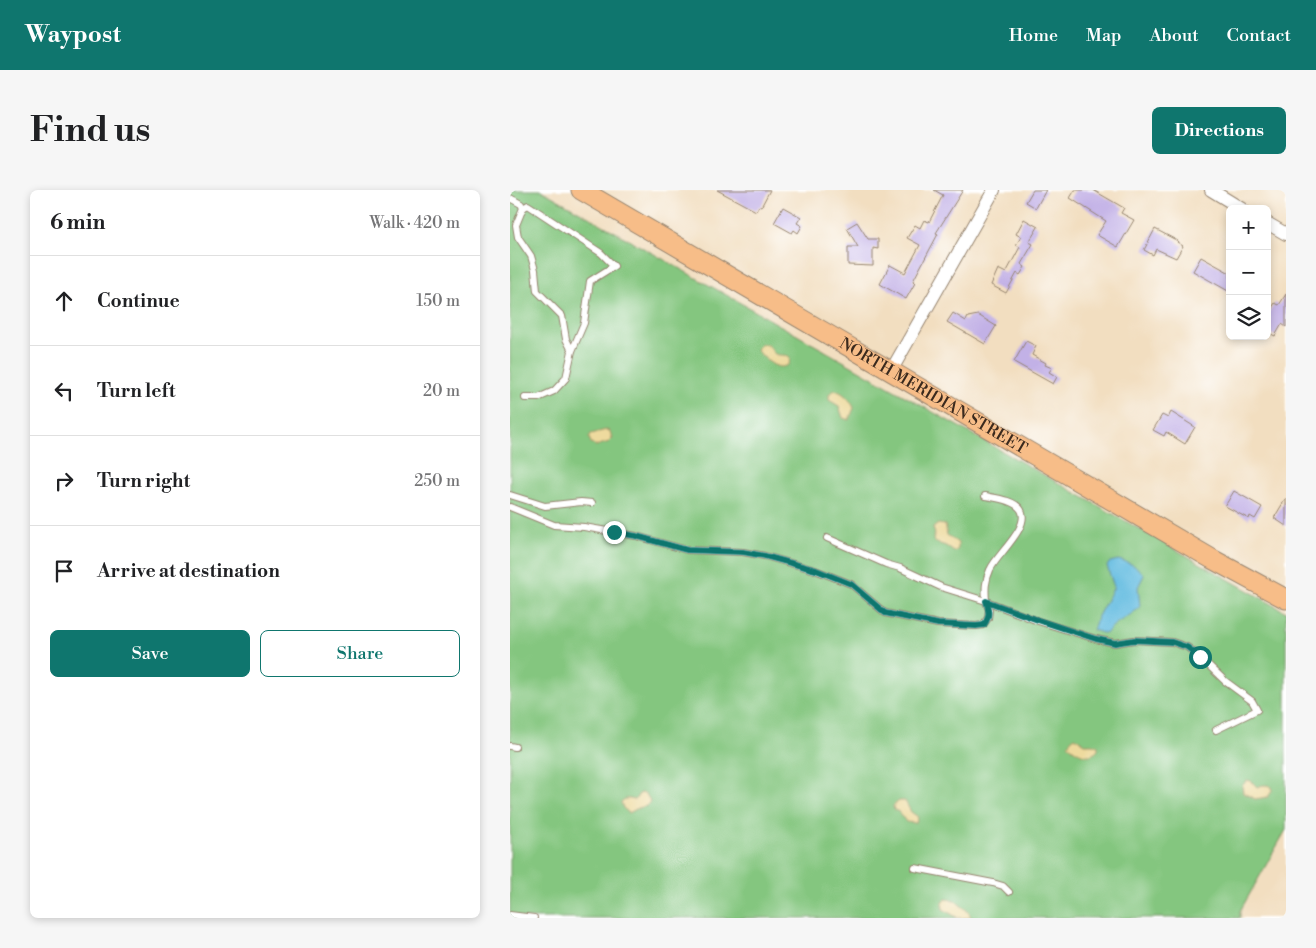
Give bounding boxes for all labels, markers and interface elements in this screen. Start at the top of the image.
text: Waypost [25,20,121,50]
text: Home [1009,24,1058,47]
text: Map [1086,24,1122,47]
text: About [1150,24,1199,47]
text: Contact [1227,24,1291,47]
button: Directions [1152,107,1286,154]
text: Find us [30,109,150,152]
map controls [1226,205,1271,340]
button: + [1226,205,1271,250]
text: 6 min [50,210,105,236]
text: Walk · 420 m [370,213,460,233]
button: − [1226,250,1271,295]
icon: ahead [50,287,78,315]
text: Continue [97,289,180,313]
text: 150 m [416,291,460,311]
button: layers [1226,295,1271,340]
street label: NORTH MERIDIAN STREET [836,333,1031,459]
icon: left [50,377,78,405]
text: Turn left [97,379,176,403]
text: 20 m [423,381,460,401]
icon: right [50,467,78,495]
text: Turn right [97,469,190,493]
text: 250 m [414,471,460,491]
route end [603,521,626,544]
icon: arrive [50,557,78,585]
text: Arrive at destination [97,559,280,583]
button: Save [50,630,250,677]
button: Share [260,630,460,677]
route start [1189,646,1212,669]

